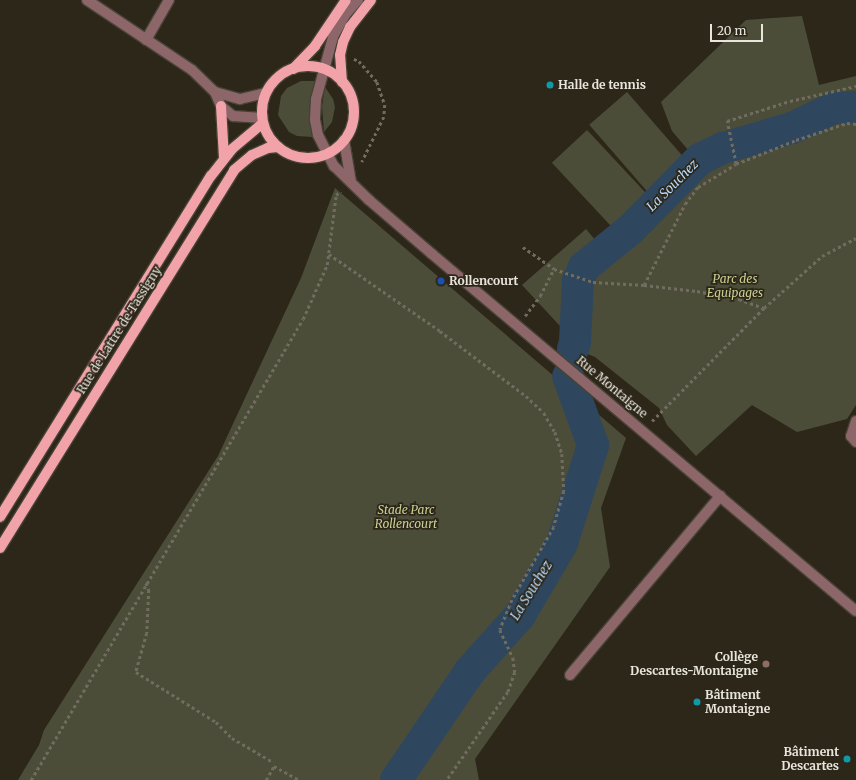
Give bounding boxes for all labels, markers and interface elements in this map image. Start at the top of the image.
scale bar [712,16,765,42]
text: 20 m [717,23,746,38]
place label: Halle de tennis [558,78,646,92]
marker: Halle de tennis [545,80,555,90]
water label: La Souchez [644,157,702,215]
street label: Rue de Lattre de Tassigny [74,264,164,396]
park label: Parc des Equipages [707,272,763,300]
place label: Rollencourt [449,274,518,288]
marker: Rollencourt [436,276,446,286]
street label: Rue Montaigne [574,353,650,421]
park label: Stade Parc Rollencourt [375,503,437,531]
water label: La Souchez [508,559,556,623]
place label: Collège Descartes-Montaigne [630,650,758,678]
marker: Collège Descartes-Montaigne [761,659,771,669]
place label: Bâtiment Montaigne [705,688,770,716]
marker: Bâtiment Montaigne [692,697,702,707]
place label: Bâtiment Descartes [781,745,839,773]
marker: Bâtiment Descartes [842,754,852,764]

